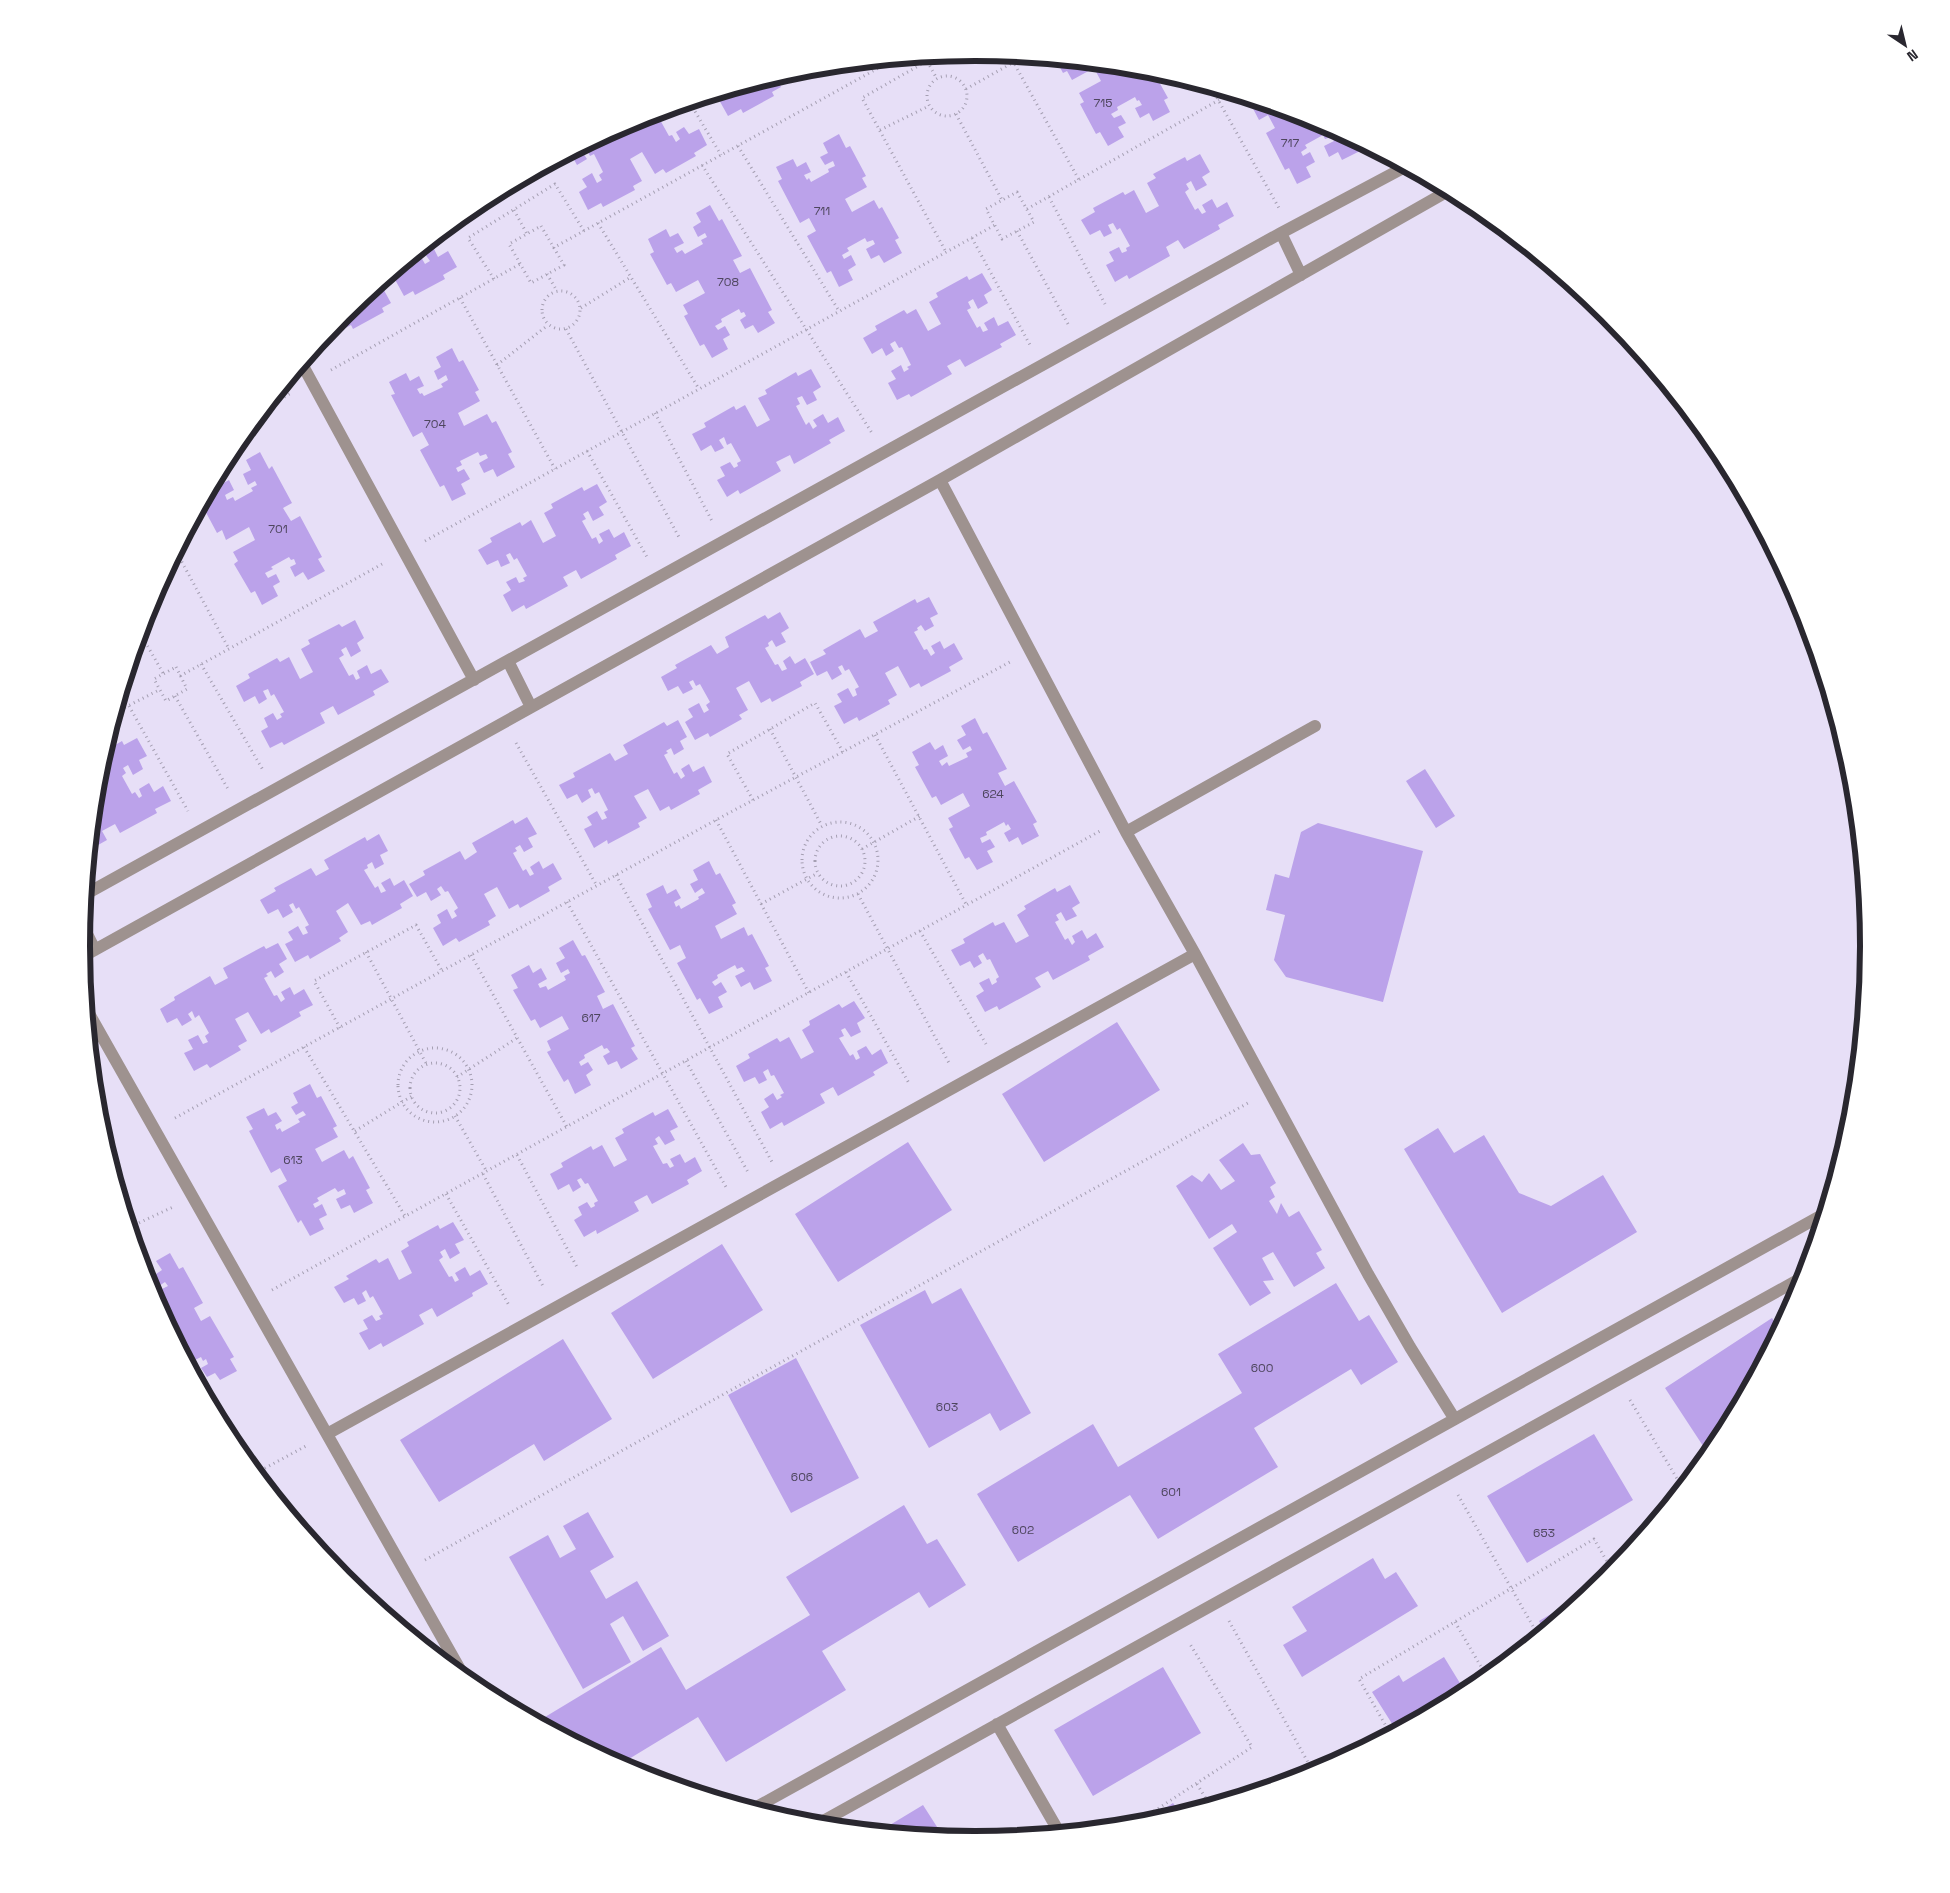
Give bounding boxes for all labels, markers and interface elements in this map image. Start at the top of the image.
north arrow [1880,20,1930,70]
text: N [1903,46,1921,66]
house number: 715 [1094,95,1112,111]
house number: 717 [1281,135,1299,151]
house number: 711 [814,203,830,219]
house number: 708 [717,274,739,290]
house number: 704 [424,416,446,432]
house number: 701 [268,521,288,537]
house number: 624 [982,786,1004,802]
house number: 617 [581,1010,601,1026]
house number: 613 [283,1152,303,1168]
house number: 600 [1251,1360,1273,1376]
house number: 603 [936,1399,958,1415]
house number: 606 [791,1469,813,1485]
house number: 601 [1161,1484,1181,1500]
house number: 602 [1012,1522,1034,1538]
house number: 653 [1533,1525,1555,1541]

